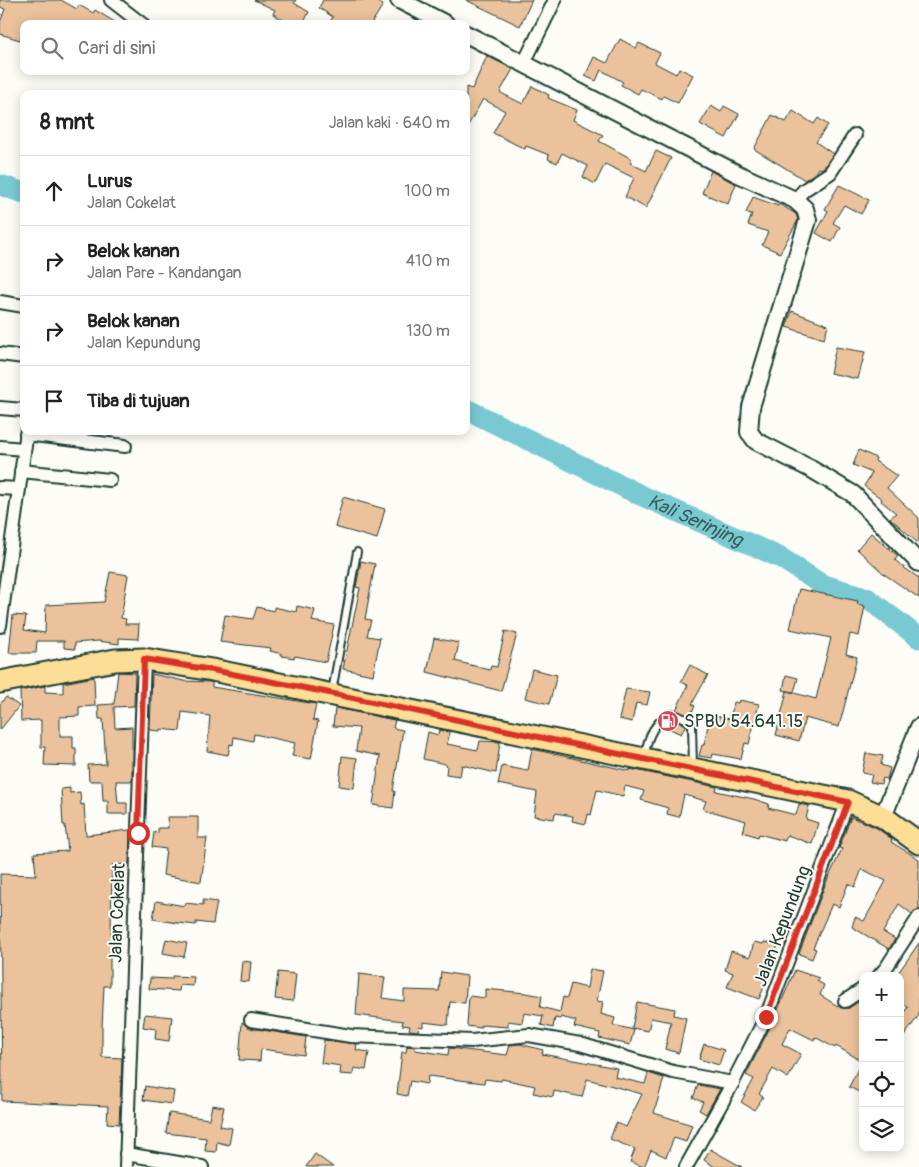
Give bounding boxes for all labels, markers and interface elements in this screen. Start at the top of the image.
search box [20,20,470,75]
icon: search [38,34,66,62]
text: Cari di sini [78,36,155,60]
text: 8 mnt [40,109,94,136]
text: Jalan kaki · 640 m [329,113,450,133]
text: Lurus [87,169,132,193]
icon: ahead [40,177,68,205]
text: 100 m [404,181,450,201]
text: Jalan Cokelat [87,193,176,213]
text: Belok kanan [87,239,180,263]
icon: right [40,247,68,275]
text: 410 m [406,251,450,271]
text: Jalan Pare - Kandangan [87,263,242,283]
text: Belok kanan [87,309,180,333]
icon: right [40,317,68,345]
text: 130 m [406,321,450,341]
text: Jalan Kepundung [87,333,201,353]
icon: arrive [40,387,68,415]
text: Tiba di tujuan [87,389,190,413]
water label: Kali Serinjing [644,489,748,553]
fuel station icon: SPBU 54.641.15 [656,709,680,733]
place label: SPBU 54.641.15 [684,710,803,733]
route start [127,822,150,845]
street label: Jalan Cokelat [104,862,131,963]
street label: Jalan Kepundung [749,862,816,990]
map controls [859,972,904,1152]
button: + [859,972,904,1017]
route end [755,1006,778,1029]
button: − [859,1017,904,1062]
button: locate [859,1062,904,1107]
button: layers [859,1107,904,1152]

